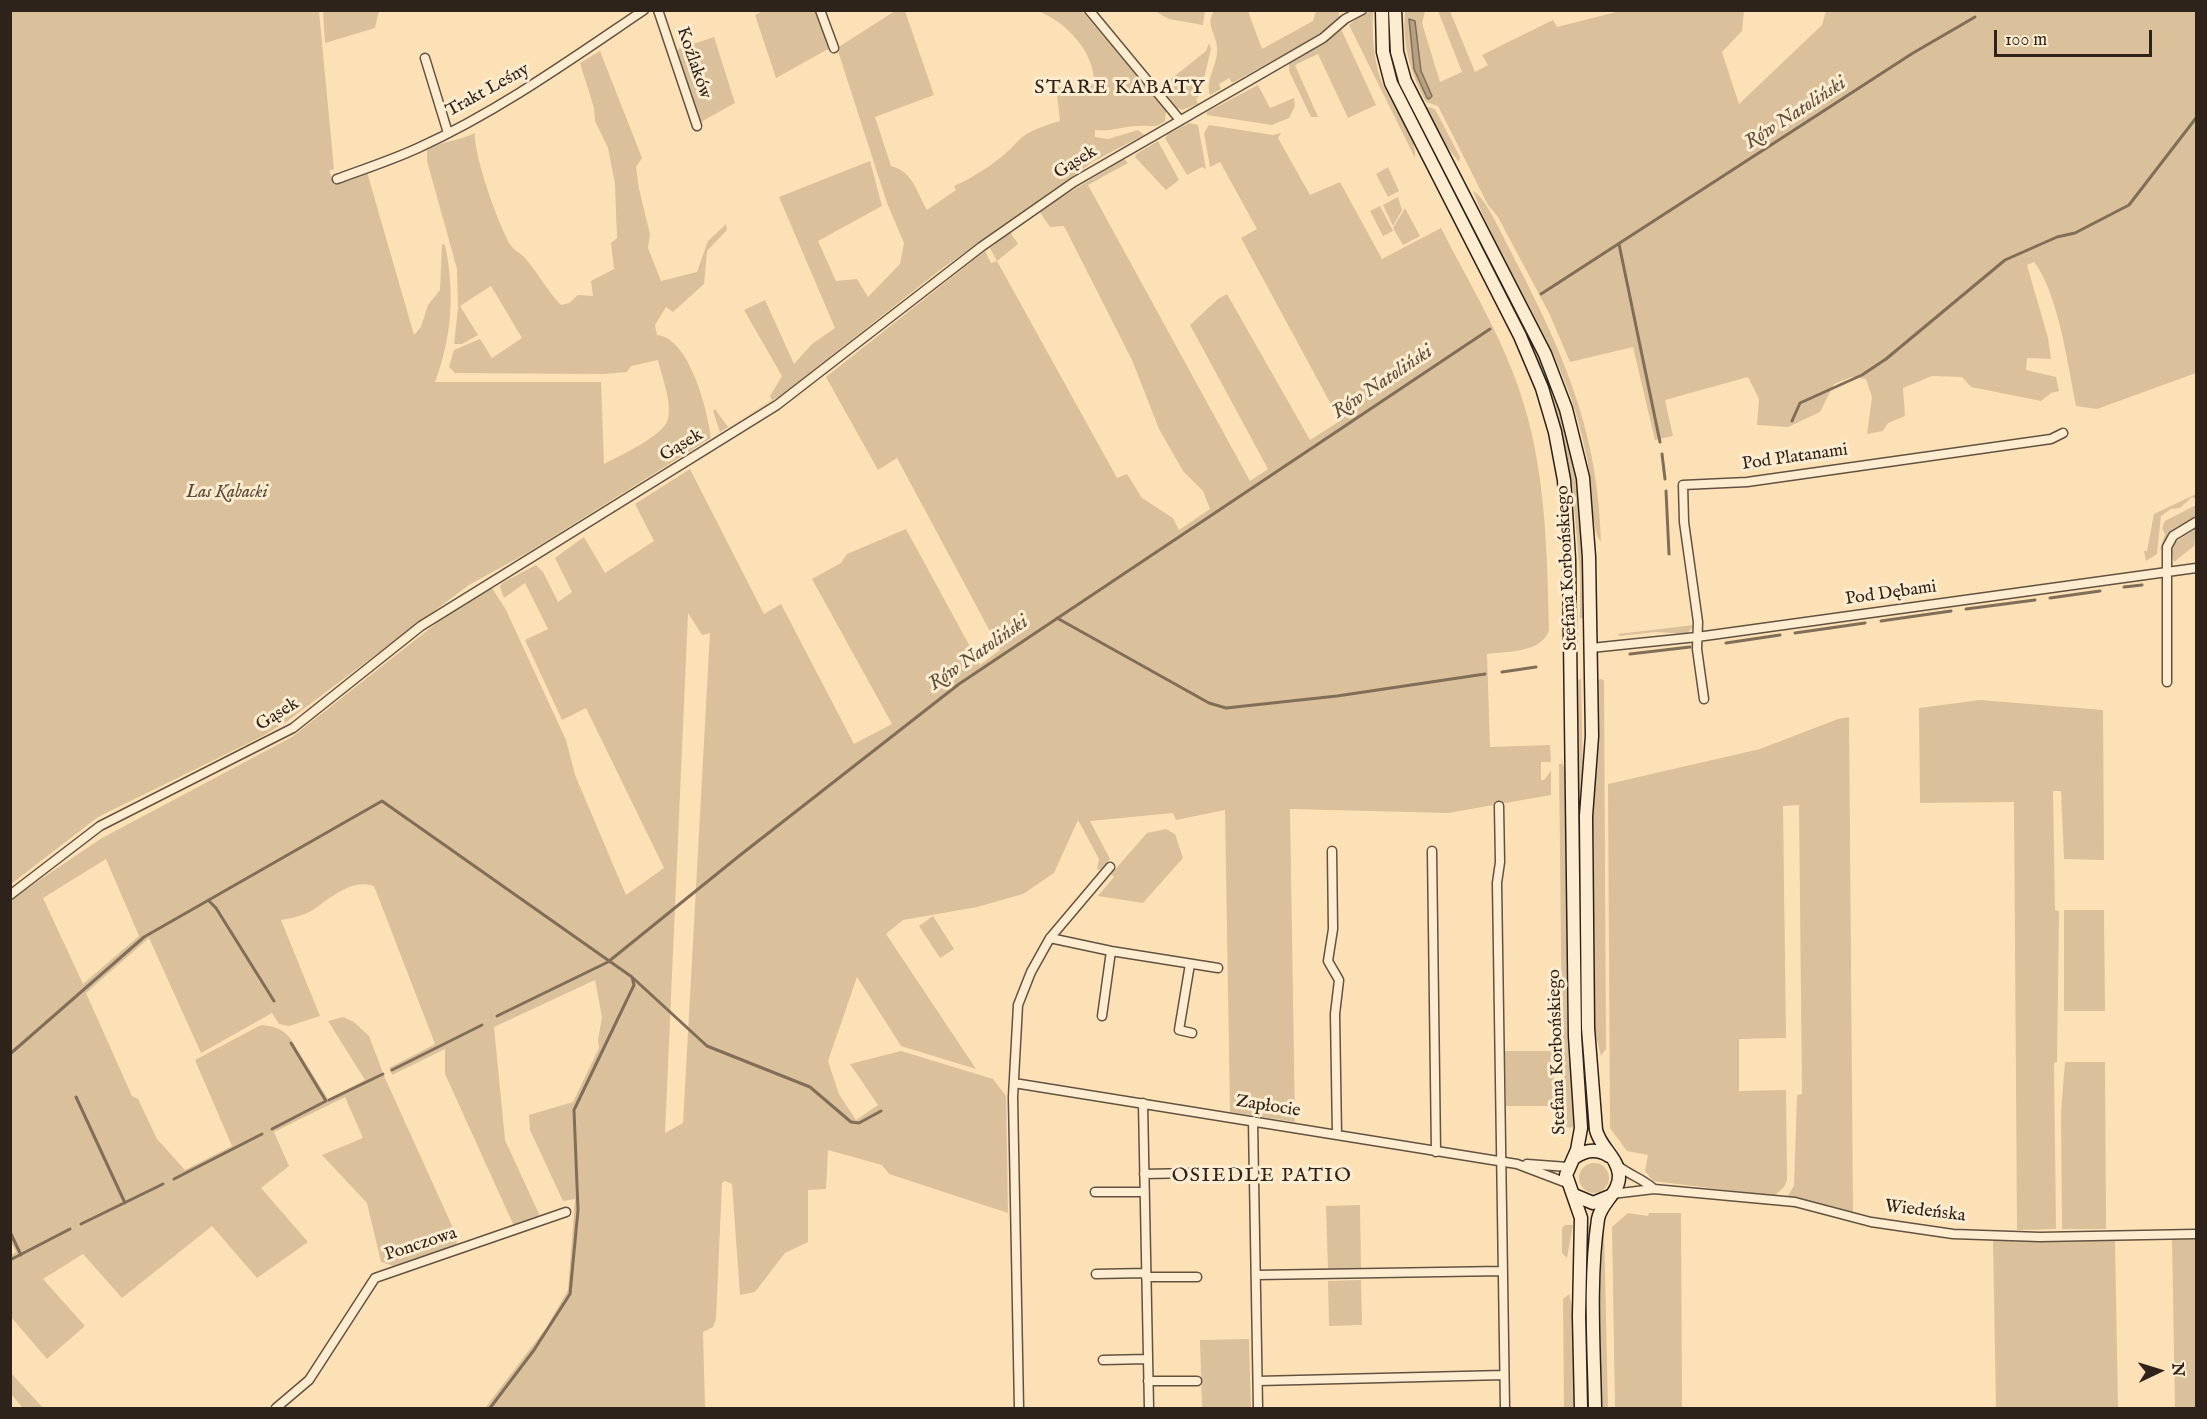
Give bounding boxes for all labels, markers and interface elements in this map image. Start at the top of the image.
scale bar [1997,18,2154,56]
street label: Koźlaków [671,24,715,102]
text: 100 m [2005,29,2047,52]
street label: Trakt Leśny [443,59,533,123]
water label: Rów Natoliński [1741,72,1851,156]
district label: STARE KABATY [1034,77,1206,101]
street label: Gąsek [1051,142,1101,184]
water label: Rów Natoliński [1328,341,1438,425]
street label: Gąsek [657,425,707,467]
street label: Pod Platanami [1741,440,1849,476]
park label: Las Kabacki [186,482,268,504]
street label: Stefana Korbońskiego [1553,485,1583,651]
street label: Pod Dębami [1844,577,1938,611]
water label: Rów Natoliński [925,611,1033,697]
street label: Gąsek [253,694,303,736]
street label: Stefana Korbońskiego [1544,969,1572,1135]
street label: Zapłocie [1234,1091,1302,1123]
district label: OSIEDLE PATIO [1172,1165,1352,1189]
street label: Wiedeńska [1883,1196,1967,1228]
street label: Ponczowa [382,1223,460,1267]
north arrow [2129,1341,2189,1401]
text: N [2166,1362,2187,1377]

